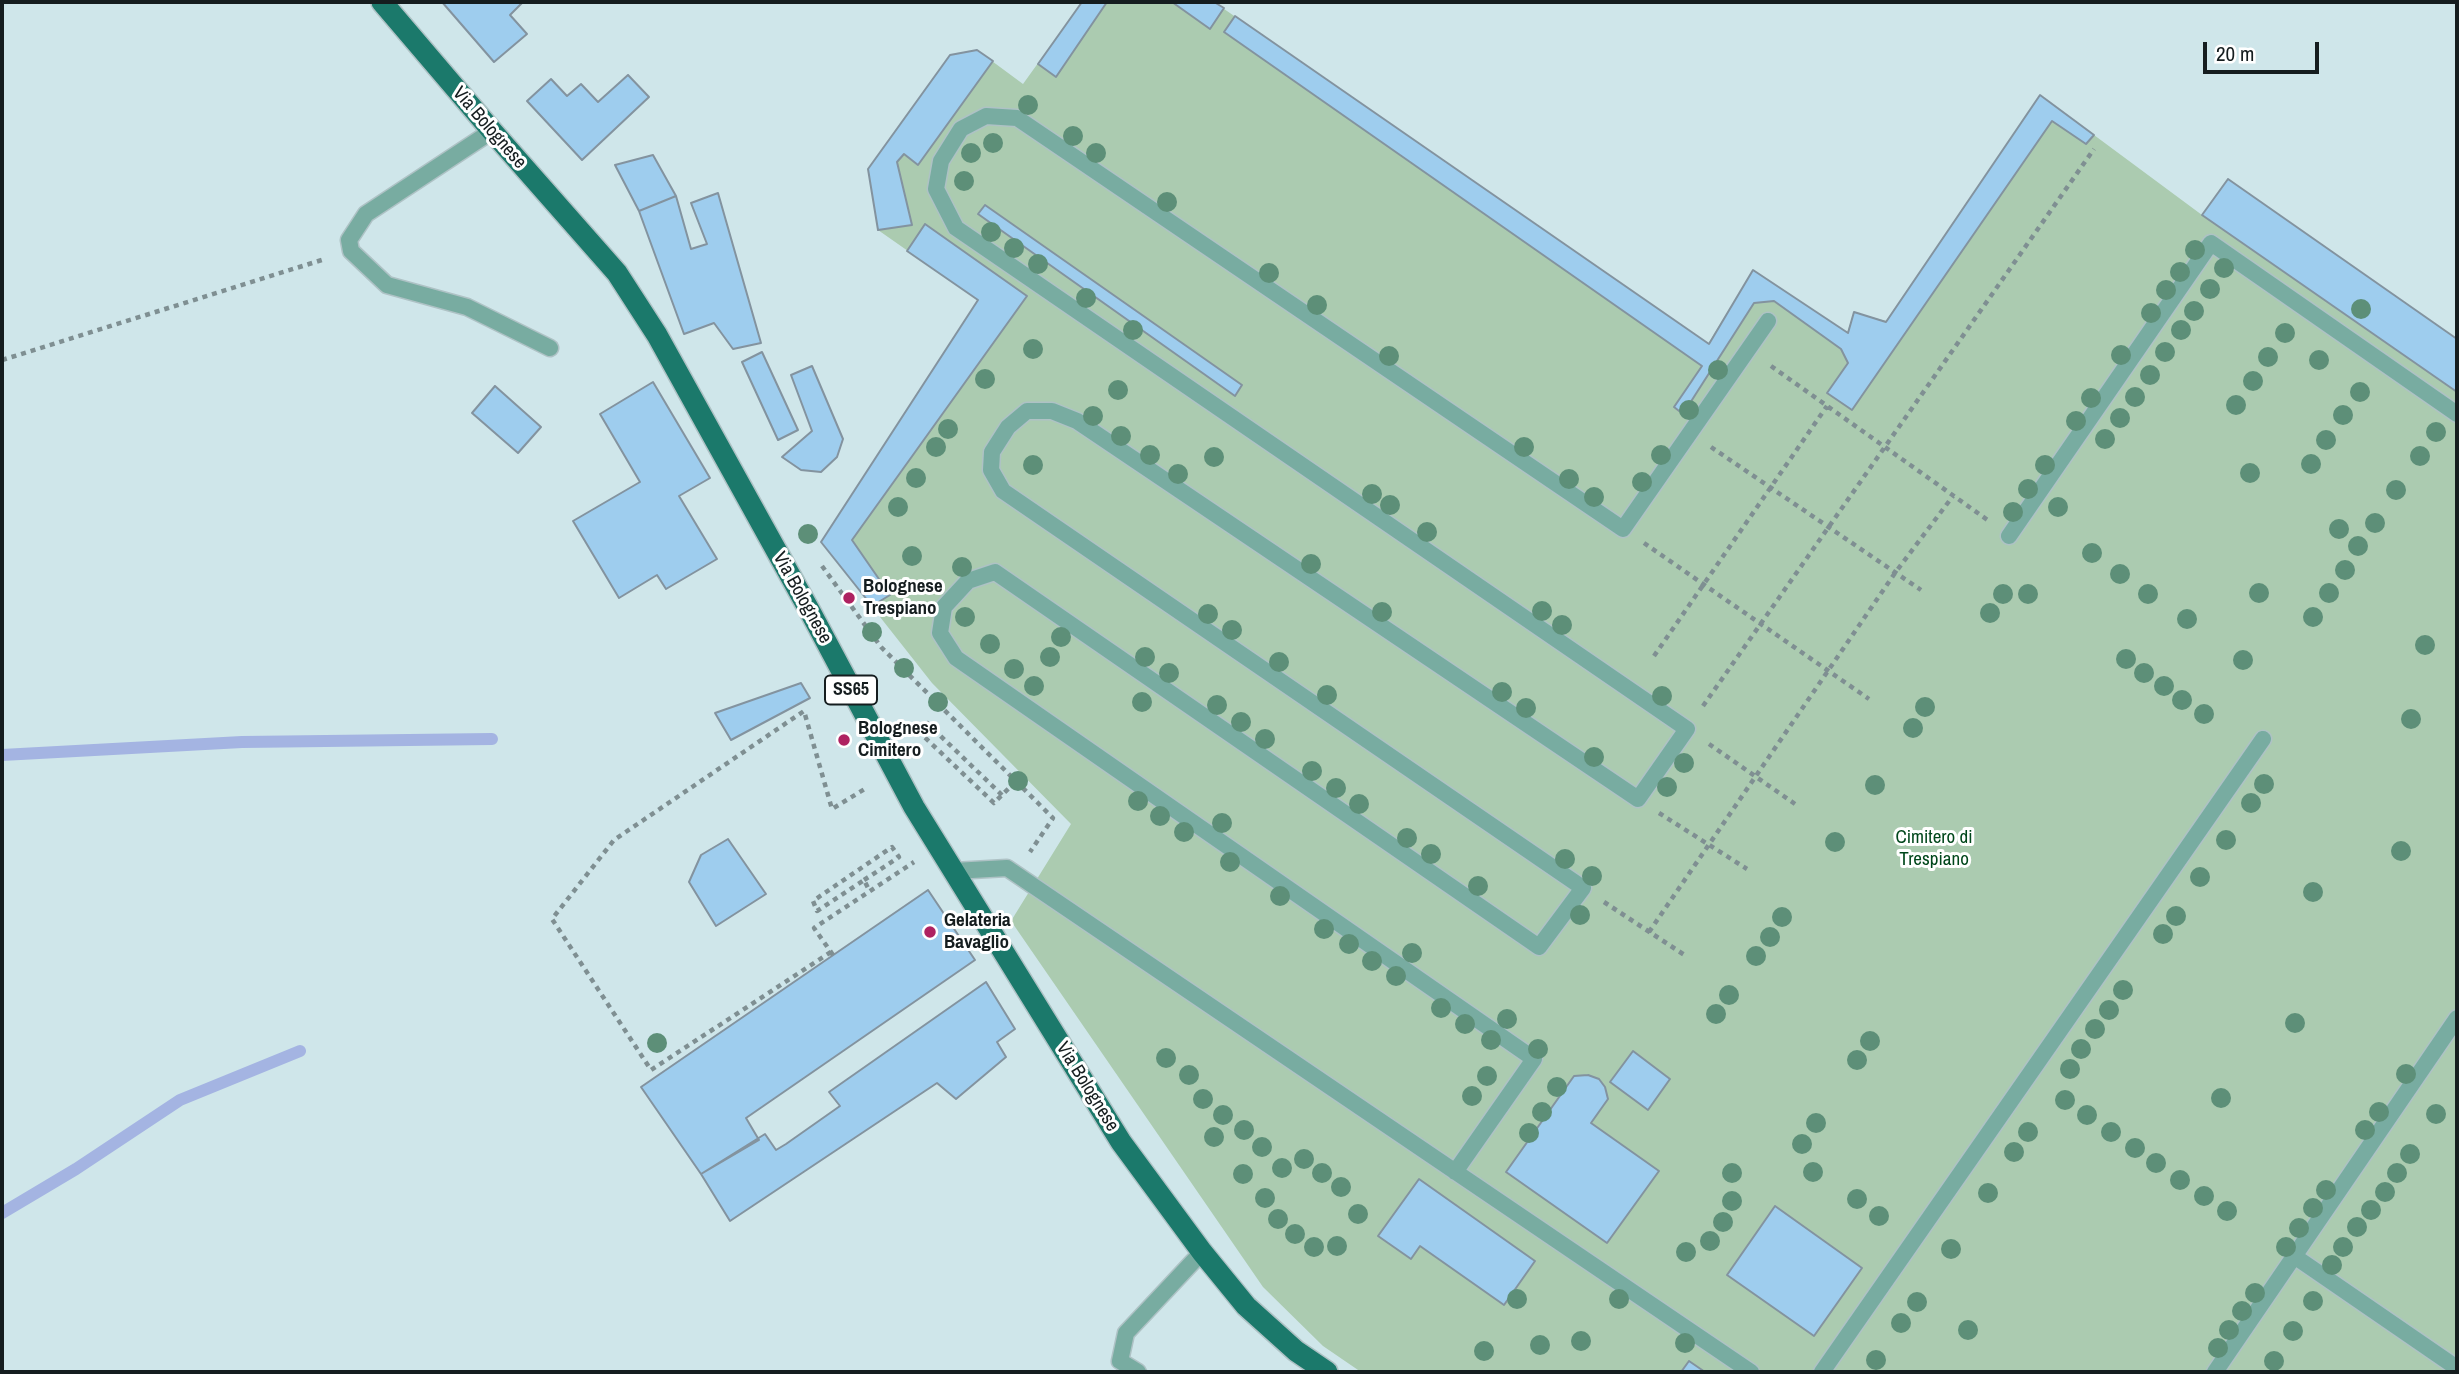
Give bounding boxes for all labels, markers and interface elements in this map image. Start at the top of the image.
scale bar [2207,28,2322,72]
text: 20 m [2216,39,2254,68]
street label: Via Bolognese [447,82,531,174]
street label: Via Bolognese [768,548,836,648]
place label: Bolognese Trespiano [863,576,943,620]
marker: Bolognese Trespiano [841,590,857,606]
road number: SS65 [825,676,877,704]
place label: Bolognese Cimitero [858,718,938,762]
marker: Bolognese Cimitero [836,732,852,748]
park label: Cimitero di Trespiano [1895,827,1973,871]
place label: Gelateria Bavaglio [944,910,1011,954]
marker: Gelateria Bavaglio [922,924,938,940]
street label: Via Bolognese [1051,1038,1123,1136]

